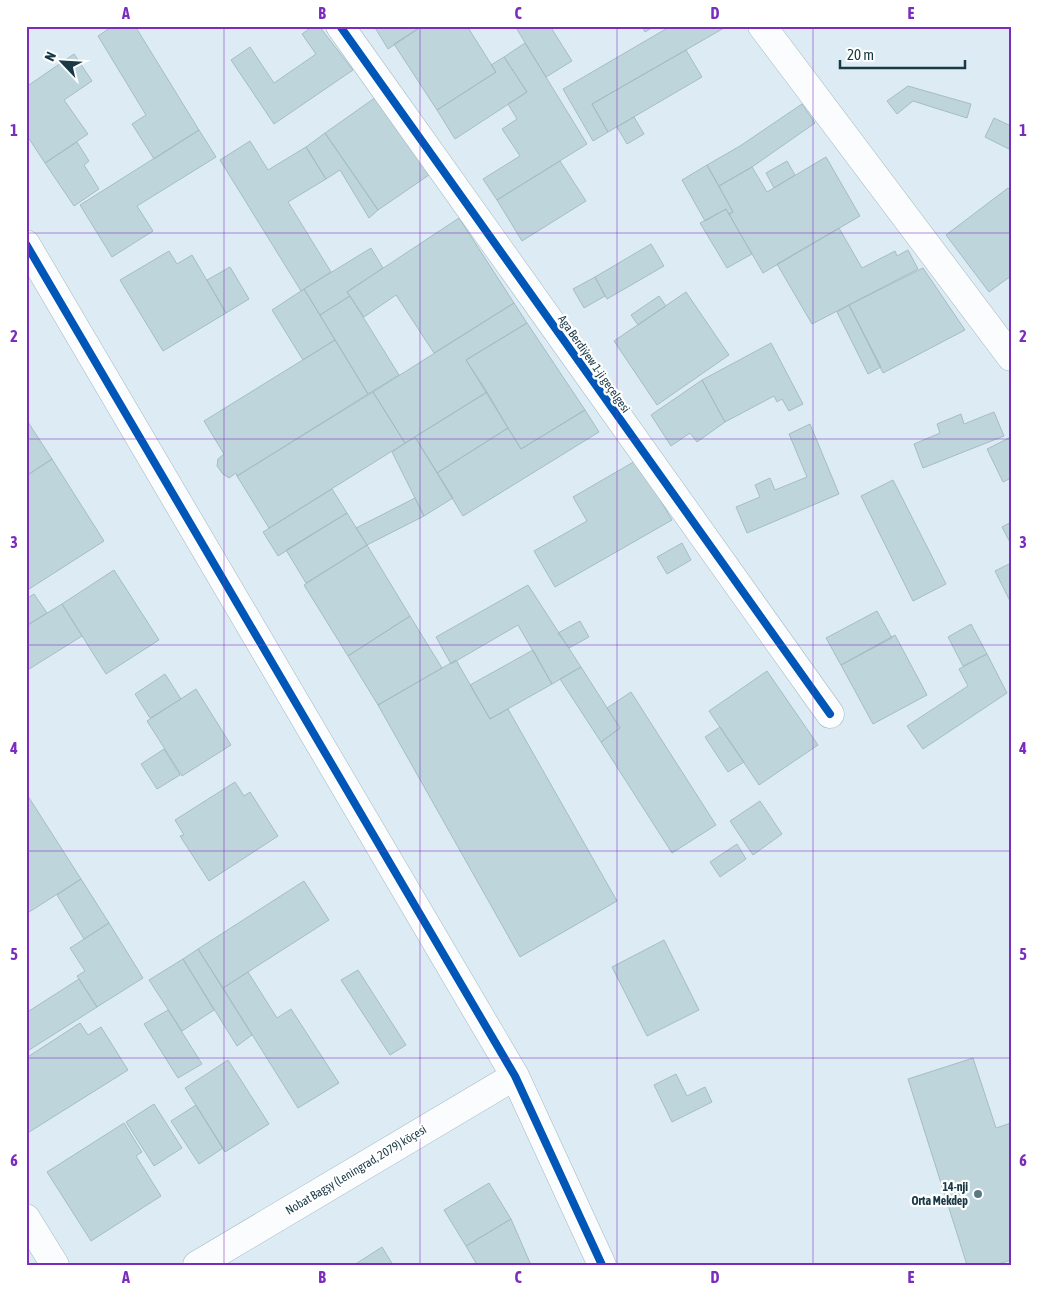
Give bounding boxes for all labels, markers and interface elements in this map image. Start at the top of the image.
text: A [121,4,130,22]
text: B [318,4,326,22]
text: C [514,4,522,22]
text: D [711,4,720,22]
text: E [908,4,915,22]
north arrow [38,38,88,88]
scale bar [840,38,964,70]
text: 20 m [847,46,874,63]
text: N [41,49,59,64]
text: 1 [10,121,18,139]
text: 1 [1019,121,1027,139]
street label: Aga Berdiýew 1-ji geçelgesi [555,313,633,415]
text: 2 [10,327,18,345]
text: 2 [1019,327,1027,345]
text: 3 [10,533,18,551]
text: 3 [1019,533,1027,551]
text: 4 [9,739,18,757]
text: 4 [1018,739,1027,757]
text: 5 [10,945,18,963]
text: 5 [1019,945,1027,963]
street label: Nobat Bagşy (Leningrad, 2079) köçesi [283,1122,429,1218]
text: 6 [10,1151,18,1169]
text: 6 [1019,1151,1027,1169]
place label: 14-nji Orta Mekdep [912,1180,968,1208]
marker: 14-nji Orta Mekdep [972,1188,984,1200]
text: A [121,1268,130,1286]
text: B [318,1268,326,1286]
text: C [514,1268,522,1286]
text: D [711,1268,720,1286]
text: E [908,1268,915,1286]

